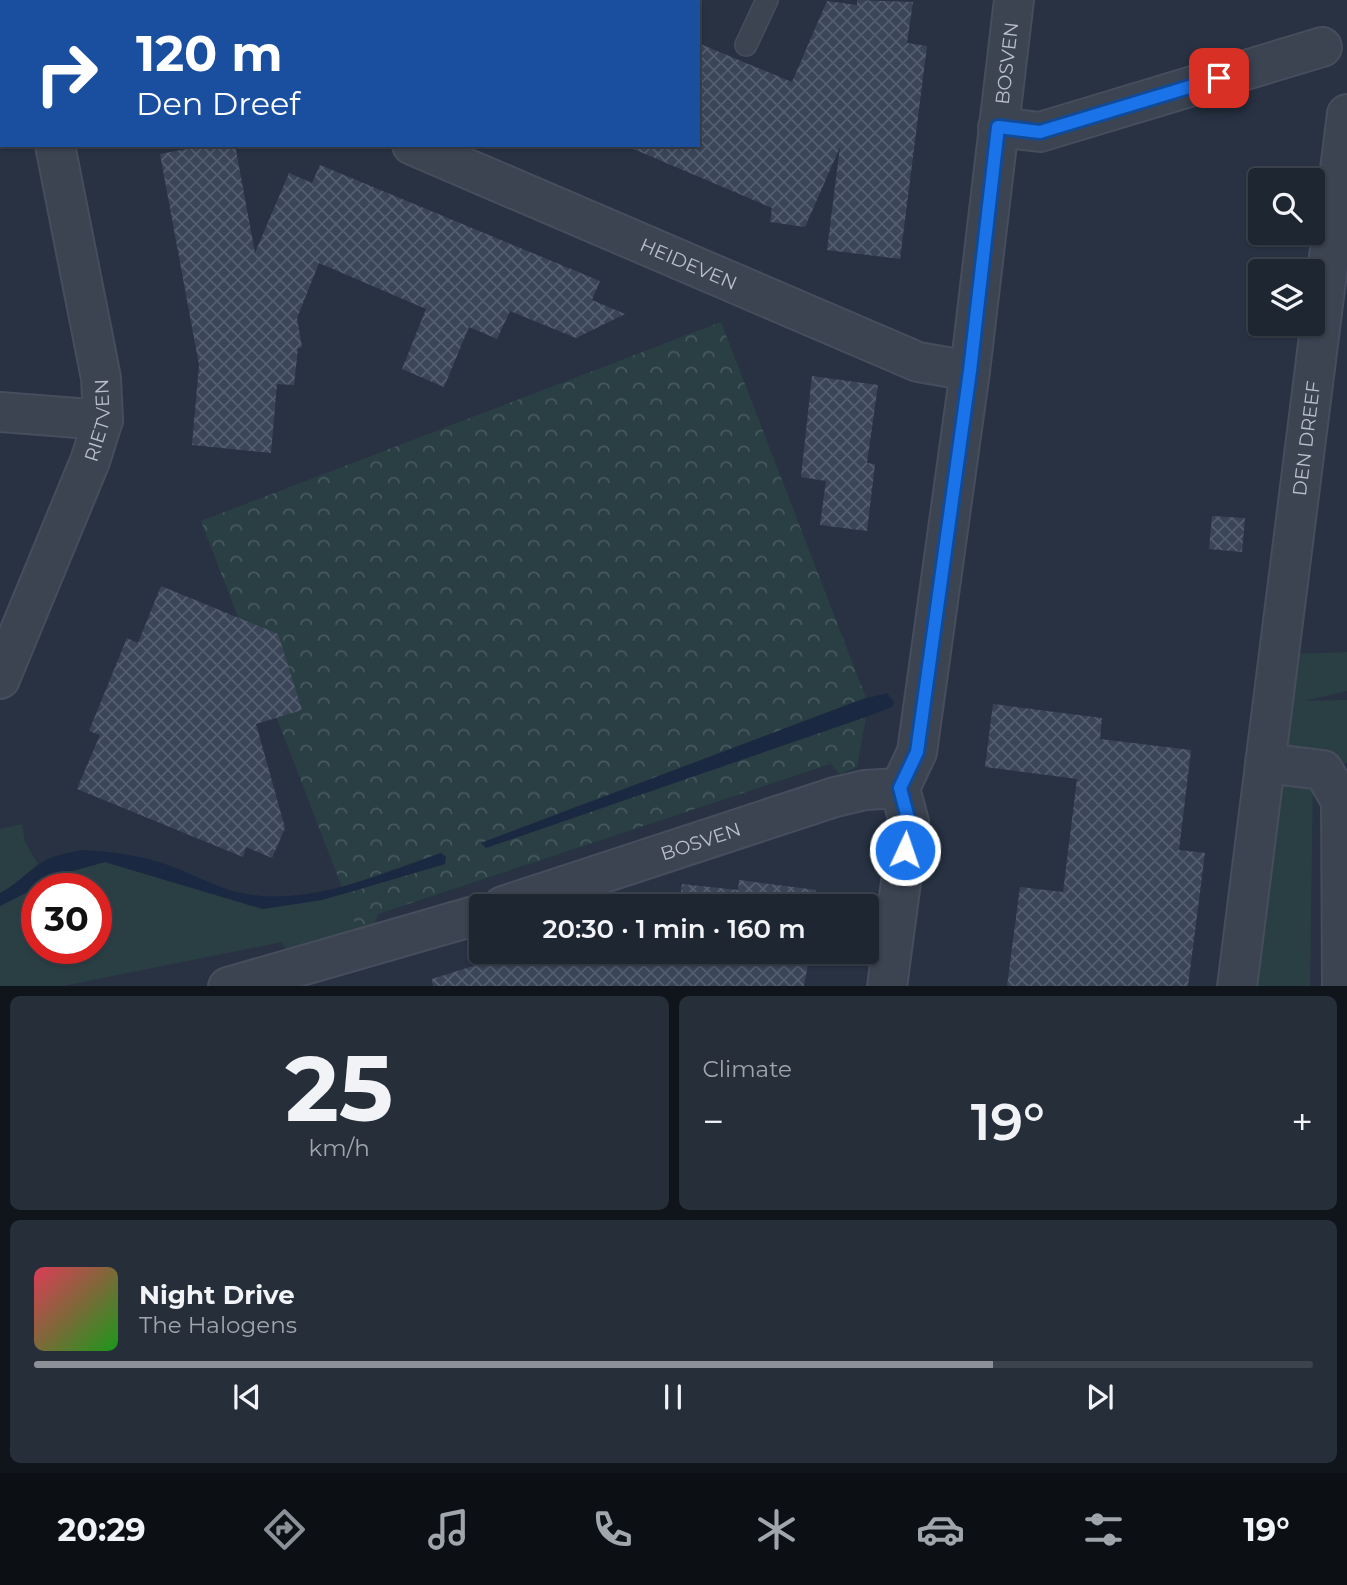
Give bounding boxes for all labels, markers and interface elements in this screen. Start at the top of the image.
street label: BOSVEN [990,21,1023,106]
text: 120 m [136,24,283,83]
icon: right [21,28,112,119]
pin [1189,48,1249,108]
icon: arrive [1200,59,1238,97]
text: Den Dreef [136,84,300,123]
map controls [1248,168,1325,336]
button: search [1248,168,1325,245]
street label: HEIDEVEN [637,233,741,295]
button: layers [1248,259,1325,336]
street label: RIETVEN [79,378,114,464]
street label: DEN DREEF [1287,379,1325,497]
position arrow [868,813,942,887]
street label: BOSVEN [658,817,744,865]
speed limit sign: 30 [21,873,112,964]
text: 20:30 · 1 min · 160 m [542,913,806,945]
text: 25 [285,1033,393,1144]
text: Climate [703,1055,792,1083]
text: 19° [971,1090,1045,1153]
text: − [703,1098,724,1145]
text: + [1291,1098,1313,1145]
text: km/h [309,1134,370,1162]
text: Night Drive [139,1279,295,1311]
text: The Halogens [139,1311,297,1339]
icon: previous [228,1378,266,1416]
icon: pause [654,1378,692,1416]
icon: next [1081,1378,1119,1416]
icon: directions [260,1505,309,1554]
icon: music [424,1505,473,1554]
icon: phone [588,1505,637,1554]
icon: climate [752,1505,801,1554]
icon: car [916,1505,965,1554]
icon: filters [1079,1505,1128,1554]
text: 20:29 [57,1510,146,1549]
text: 19° [1243,1510,1290,1549]

